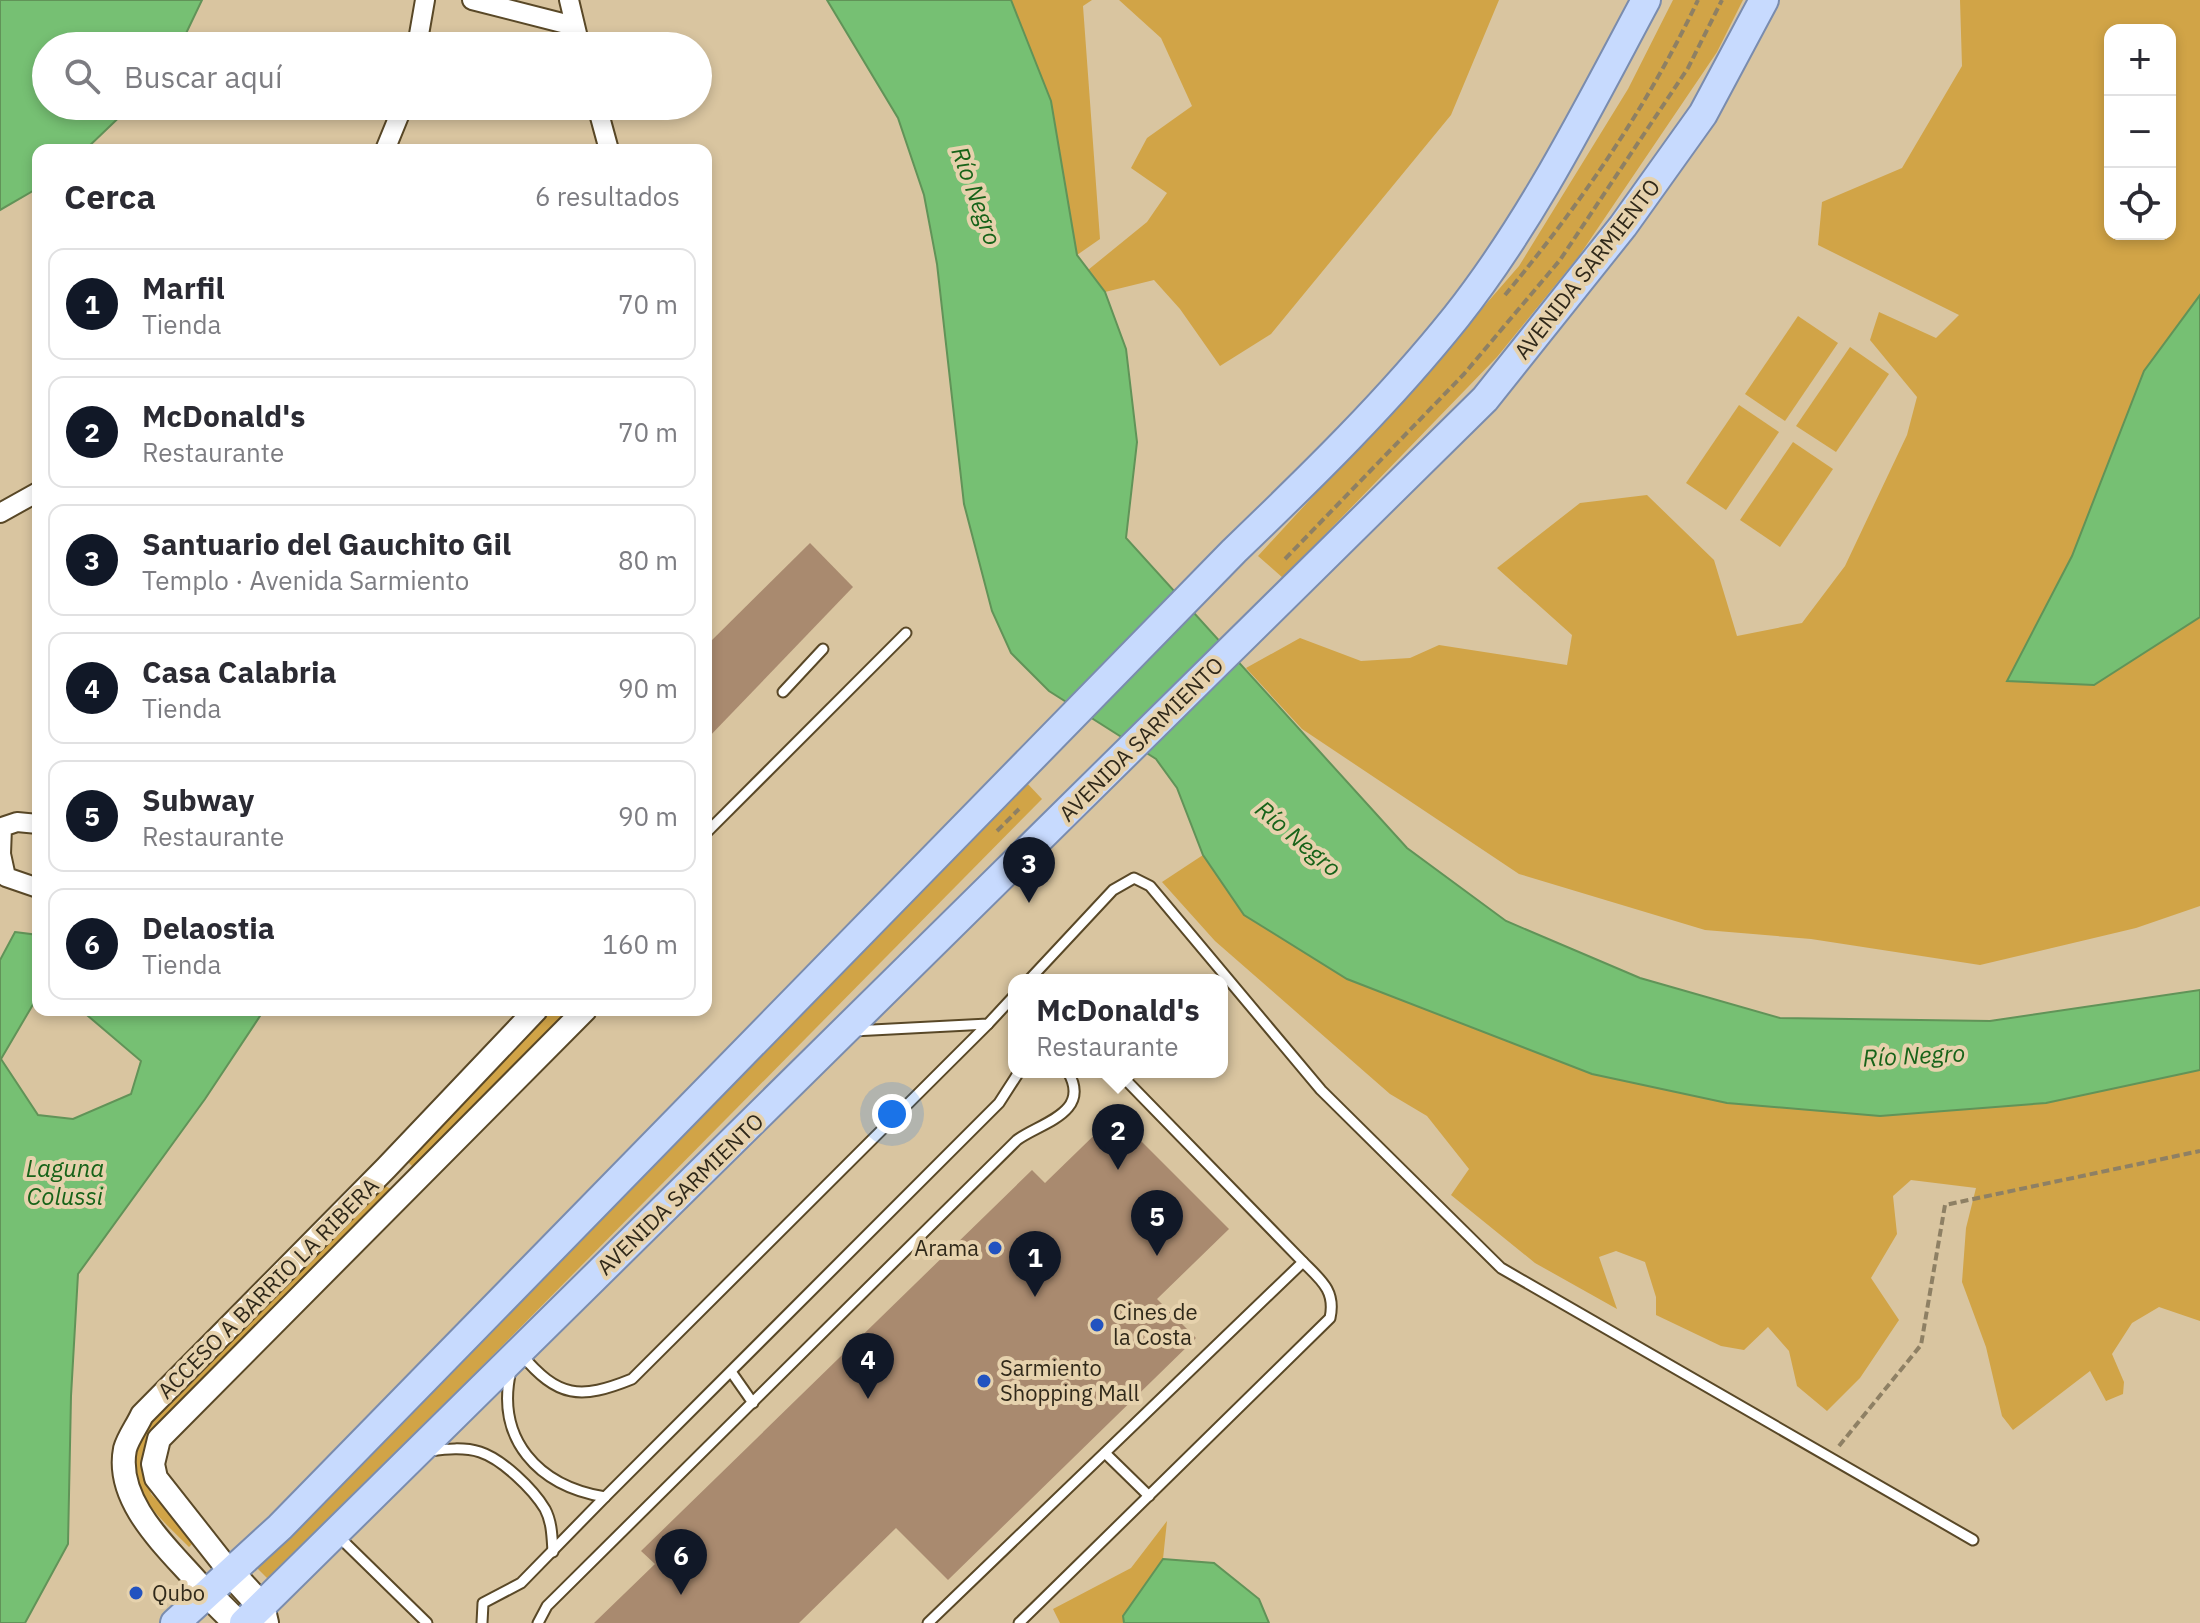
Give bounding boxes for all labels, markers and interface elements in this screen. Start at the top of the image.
map controls [2104,24,2176,240]
button: + [2104,24,2176,96]
search box [32,32,712,120]
icon: search [60,54,104,98]
text: Buscar aquí [124,57,282,96]
button: − [2104,96,2176,168]
water label: Río Negro [944,142,1010,249]
button: locate [2104,168,2176,240]
street label: AVENIDA SARMIENTO [1507,173,1666,365]
text: Cerca [64,174,156,218]
text: 6 resultados [535,179,680,213]
text: Marfil [142,268,225,307]
text: 1 [84,287,100,321]
text: 70 m [618,287,678,321]
text: Tienda [142,307,221,341]
text: McDonald's [142,396,305,435]
text: 2 [84,415,100,449]
text: 70 m [618,415,678,449]
text: Restaurante [142,435,284,469]
text: Santuario del Gauchito Gil [142,524,511,563]
text: 3 [84,543,100,577]
text: 80 m [618,543,678,577]
text: Templo · Avenida Sarmiento [142,563,469,597]
street label: AVENIDA SARMIENTO [1052,650,1229,827]
text: Casa Calabria [142,652,337,691]
text: 4 [84,671,100,705]
text: 90 m [618,671,678,705]
text: Tienda [142,691,221,725]
text: Subway [142,780,254,819]
water label: Río Negro [1249,793,1348,884]
text: 5 [84,799,100,833]
text: 90 m [618,799,678,833]
text: Restaurante [142,819,284,853]
pin: 3 [1003,837,1055,903]
text: Delaostia [142,908,275,947]
text: 6 [84,927,100,961]
text: 160 m [602,927,678,961]
text: Tienda [142,947,221,981]
popup [1008,974,1228,1078]
text: McDonald's [1036,990,1200,1029]
text: Restaurante [1036,1029,1178,1063]
water label: Río Negro [1862,1036,1966,1074]
your location [872,1094,912,1134]
pin: 2 [1092,1104,1144,1170]
street label: AVENIDA SARMIENTO [590,1106,769,1281]
water label: Laguna Colussi [26,1152,104,1212]
street label: ACCESO A BARRIO LA RIBERA [151,1171,384,1404]
pin: 5 [1131,1190,1183,1256]
pin: 1 [1009,1231,1061,1297]
place label: Arama [914,1233,979,1262]
marker: Arama [986,1239,1004,1257]
place label: Cines de la Costa [1113,1297,1197,1351]
marker: Cines de la Costa [1088,1316,1106,1334]
pin: 4 [842,1333,894,1399]
place label: Sarmiento Shopping Mall [1000,1353,1139,1407]
marker: Sarmiento Shopping Mall [975,1372,993,1390]
pin: 6 [655,1529,707,1595]
place label: Qubo [152,1578,205,1607]
marker: Qubo [127,1584,145,1602]

